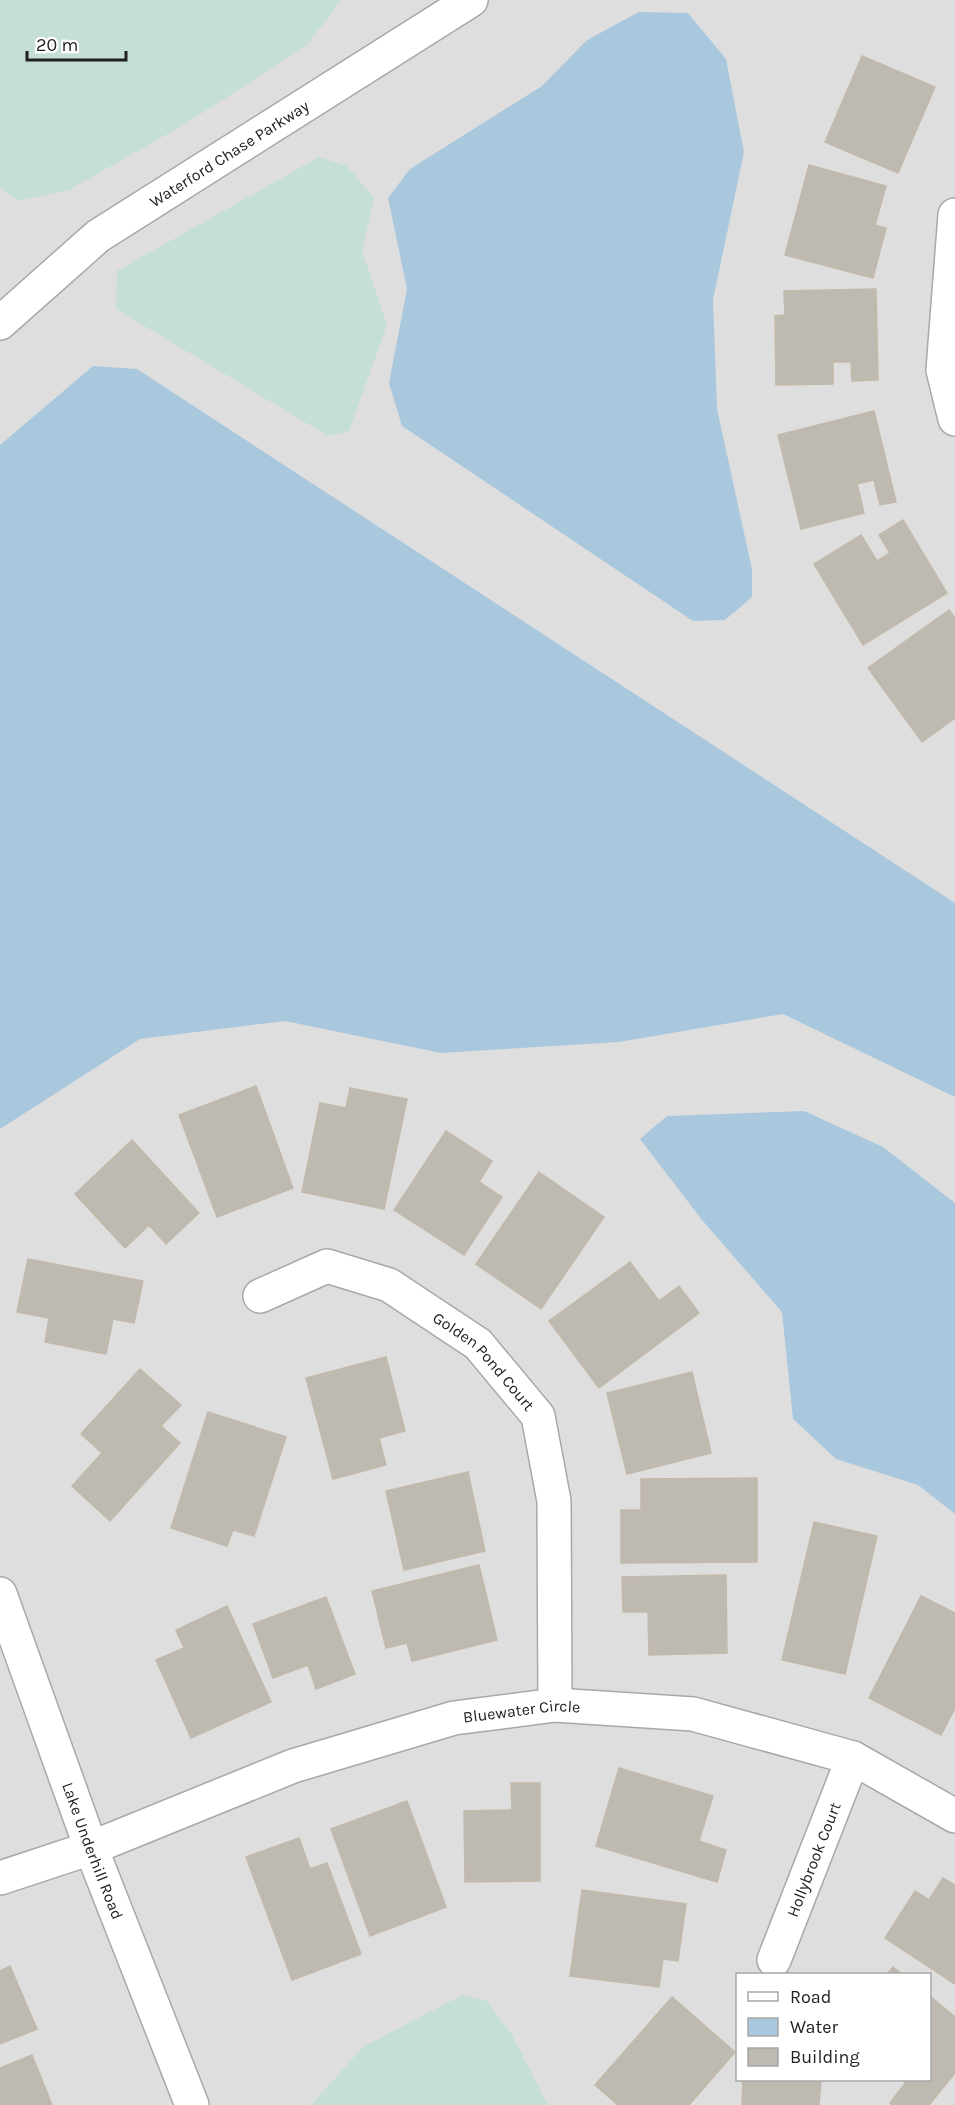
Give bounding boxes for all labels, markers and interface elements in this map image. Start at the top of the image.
scale bar [27,24,126,62]
text: 20 m [36,34,78,56]
street label: Waterford Chase Parkway [146,96,313,211]
street label: Golden Pond Court [429,1308,538,1415]
street label: Bluewater Circle [462,1696,581,1727]
street label: Lake Underhill Road [58,1780,127,1922]
street label: Hollybrook Court [783,1800,845,1920]
legend [736,1973,931,2081]
text: Road [790,1986,831,2008]
text: Water [790,2016,838,2038]
text: Building [790,2046,860,2068]

